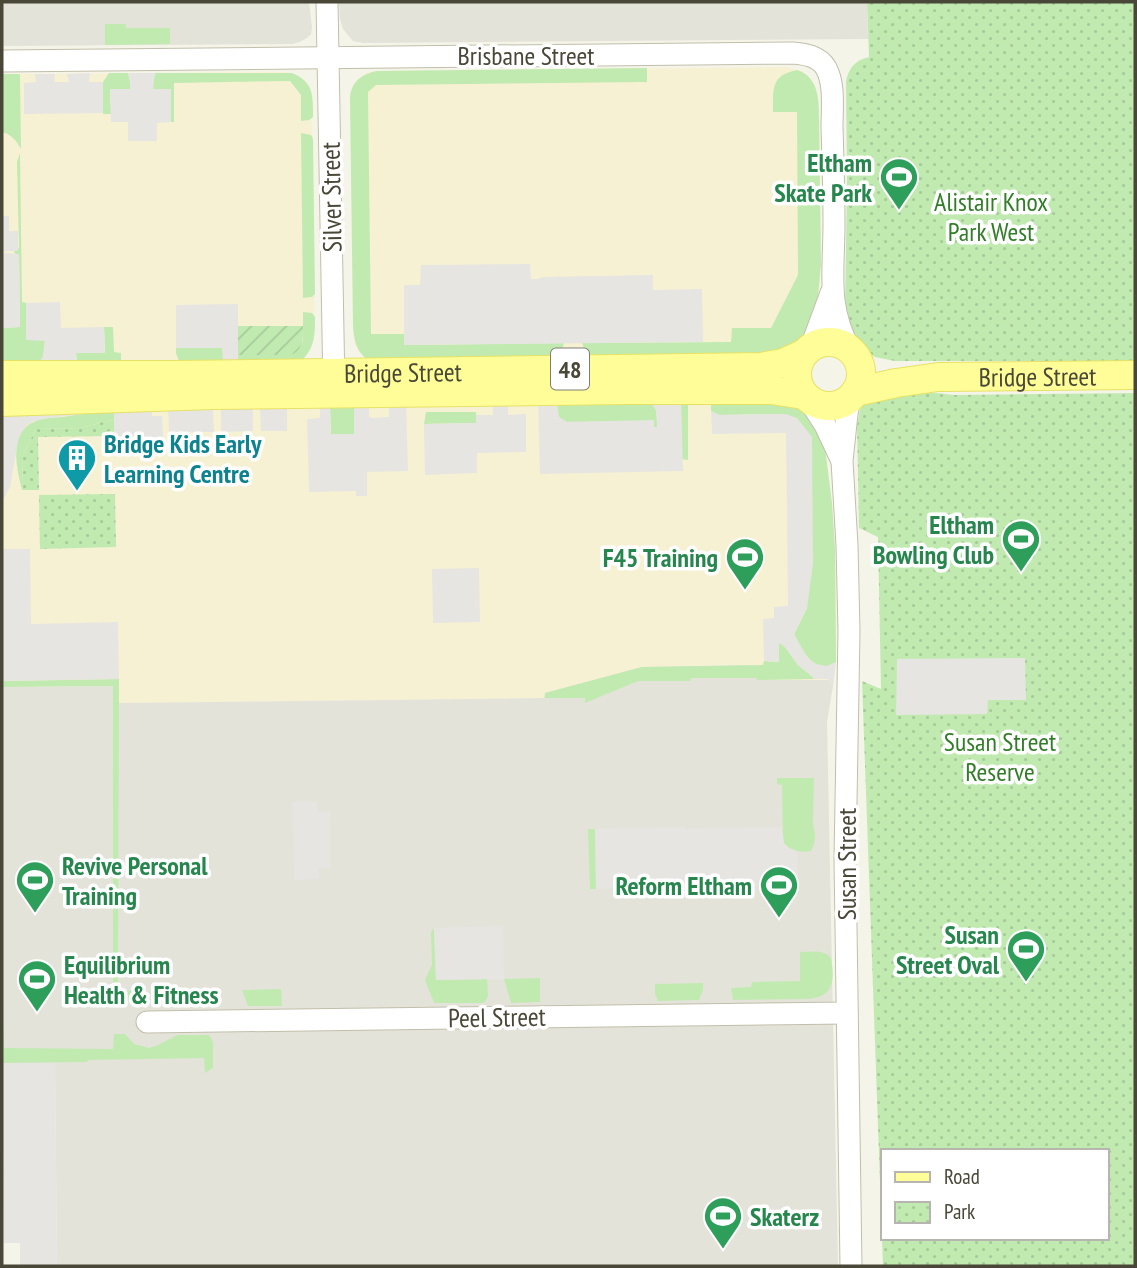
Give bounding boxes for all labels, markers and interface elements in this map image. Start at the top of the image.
street label: Brisbane Street [458,39,594,72]
street label: Silver Street [314,142,348,252]
place label: Eltham Skate Park [774,146,872,209]
sports icon: Eltham Skate Park [878,156,920,211]
park label: Alistair Knox Park West [934,185,1048,248]
road number: 48 [551,348,589,390]
street label: Bridge Street [344,355,462,389]
street label: Bridge Street [979,359,1097,393]
place label: Bridge Kids Early Learning Centre [104,427,262,490]
building icon: Bridge Kids Early Learning Centre [56,437,98,492]
place label: Eltham Bowling Club [873,508,994,571]
sports icon: Eltham Bowling Club [1000,518,1042,573]
sports icon: F45 Training [724,536,766,591]
place label: F45 Training [603,541,718,574]
park label: Susan Street Reserve [944,725,1056,788]
street label: Susan Street [830,808,863,920]
place label: Revive Personal Training [62,849,208,912]
sports icon: Revive Personal Training [14,859,56,914]
sports icon: Reform Eltham [758,864,800,919]
place label: Reform Eltham [615,869,752,902]
place label: Susan Street Oval [896,918,1000,981]
sports icon: Susan Street Oval [1005,928,1047,983]
place label: Equilibrium Health & Fitness [64,948,219,1011]
sports icon: Equilibrium Health & Fitness [16,958,58,1013]
street label: Peel Street [448,1000,546,1034]
legend [881,1149,1109,1240]
text: Road [944,1163,980,1190]
sports icon: Skaterz [702,1195,744,1250]
text: Park [944,1198,975,1225]
place label: Skaterz [750,1200,819,1233]

